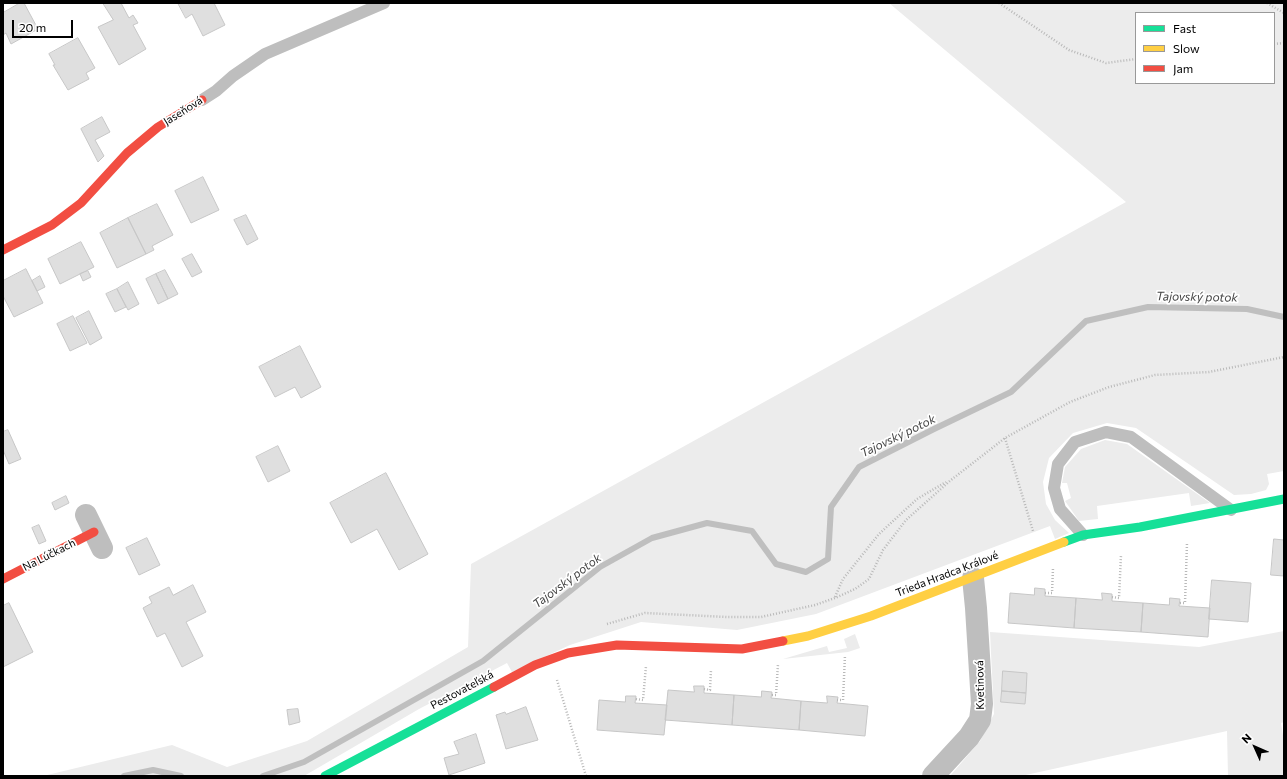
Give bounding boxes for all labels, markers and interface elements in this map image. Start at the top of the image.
scale bar [14,12,75,38]
legend [1135,12,1275,84]
text: 20 m [19,20,46,34]
text: Fast [1173,21,1196,35]
text: Slow [1173,41,1200,55]
text: Jam [1173,61,1193,75]
street label: Jaseňová [161,94,205,128]
water label: Tajovský potok [1156,289,1238,305]
water label: Tajovský potok [858,412,938,460]
street label: Na Lúčkach [20,536,78,574]
street label: Trieda Hradca Králové [894,548,1000,600]
water label: Tajovský potok [530,551,604,611]
street label: Kvetinová [973,660,987,710]
street label: Pestovateľská [428,668,496,712]
north arrow [1235,727,1275,767]
text: N [1239,731,1254,746]

